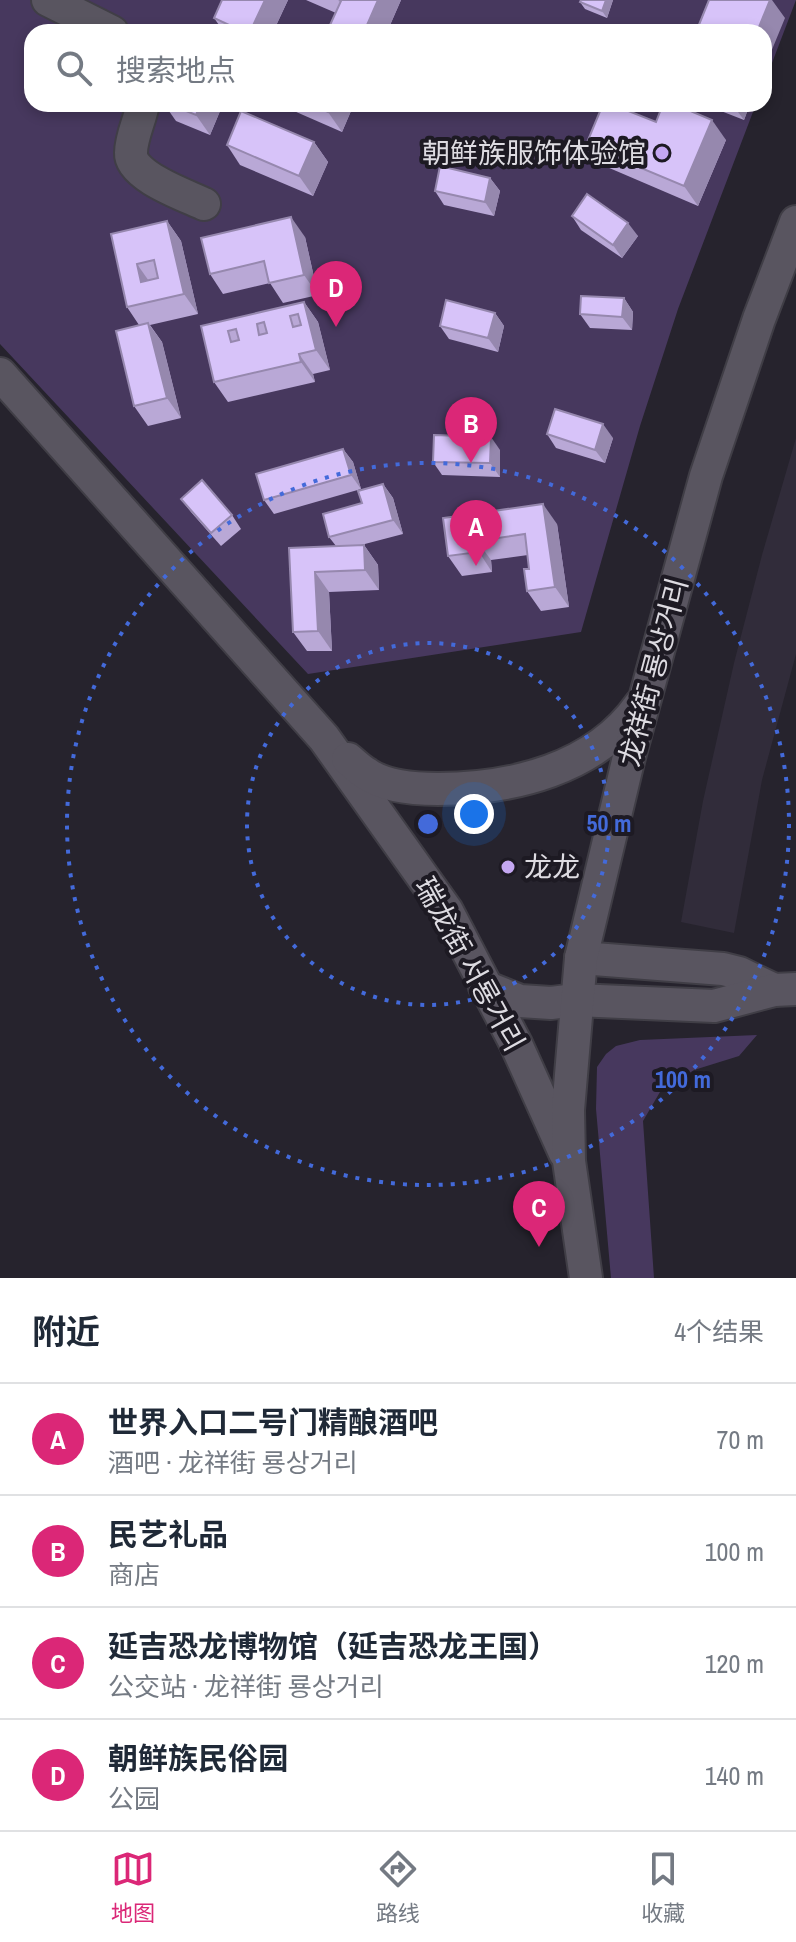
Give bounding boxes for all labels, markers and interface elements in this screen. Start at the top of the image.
search box [24,24,772,112]
icon: search [52,46,96,90]
text: 搜索地点 [116,50,236,90]
place label: 朝鲜族服饰体验馆 [422,134,646,172]
marker: 朝鲜族服饰体验馆 [653,144,671,162]
pin: D [310,261,362,327]
pin: B [445,397,497,463]
pin: A [450,500,502,566]
street label: 龙祥街 룡상거리 [610,574,696,770]
your location [454,794,494,834]
text: 50 m [587,807,631,839]
centre of rings [414,810,442,838]
place label: 龙龙 [524,848,580,886]
marker: 龙龙 [499,858,517,876]
street label: 瑞龙街 서룡거리 [406,870,534,1058]
text: 100 m [655,1063,711,1095]
pin: C [513,1181,565,1247]
text: 附近 [32,1309,100,1355]
text: 4个结果 [674,1314,764,1349]
text: 世界入口二号门精酿酒吧 [108,1402,438,1442]
text: A [50,1422,66,1457]
text: 70 m [717,1422,764,1457]
text: 酒吧 · 龙祥街 룡상거리 [108,1445,357,1480]
text: 民艺礼品 [108,1514,228,1554]
text: B [50,1534,66,1569]
text: 100 m [705,1534,764,1569]
text: 商店 [108,1557,160,1592]
text: 延吉恐龙博物馆（延吉恐龙王国） [108,1626,558,1666]
text: C [50,1646,66,1681]
text: 120 m [705,1646,764,1681]
text: 公交站 · 龙祥街 룡상거리 [108,1669,383,1704]
text: 朝鲜族民俗园 [108,1738,288,1778]
text: D [50,1758,66,1793]
text: 140 m [705,1758,764,1793]
text: 公园 [108,1781,160,1816]
tab: 地图 [111,1847,155,1928]
tab: 路线 [376,1847,420,1928]
tab: 收藏 [641,1847,685,1928]

